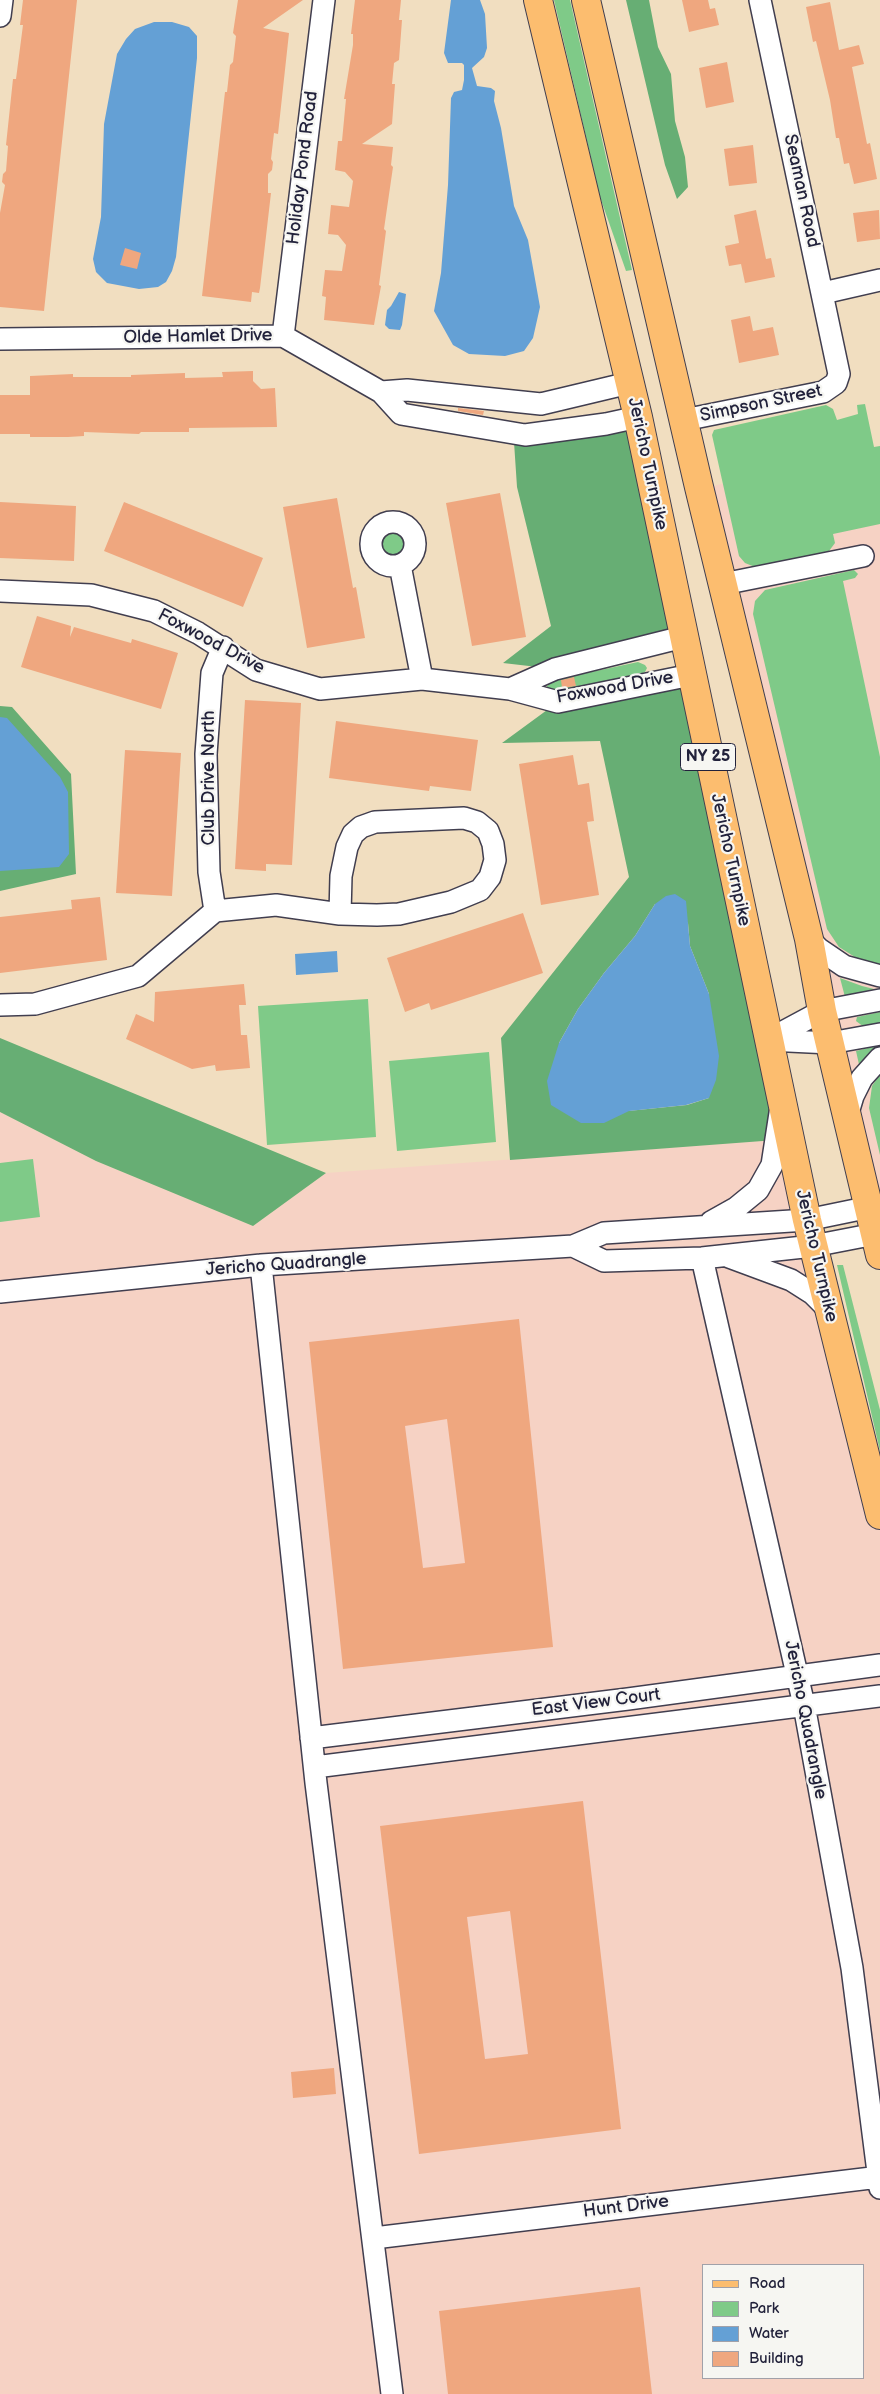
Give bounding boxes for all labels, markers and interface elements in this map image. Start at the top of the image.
street label: Holiday Pond Road [283,90,323,246]
street label: Seaman Road [778,132,824,250]
street label: Olde Hamlet Drive [123,325,273,349]
street label: Simpson Street [698,381,824,427]
street label: Jericho Turnpike [622,396,672,532]
street label: Foxwood Drive [154,605,268,679]
street label: Foxwood Drive [555,667,675,709]
street label: Club Drive North [198,711,220,845]
road number: NY 25 [680,744,736,770]
street label: Jericho Turnpike [705,792,755,928]
street label: Jericho Turnpike [790,1188,842,1324]
street label: Jericho Quadrangle [205,1249,367,1281]
street label: Jericho Quadrangle [779,1639,831,1801]
street label: East View Court [530,1684,662,1722]
street label: Hunt Drive [582,2191,670,2223]
legend [702,2264,865,2379]
text: Road [749,2274,785,2293]
text: Park [749,2299,779,2318]
text: Water [749,2324,789,2343]
text: Building [749,2349,804,2368]

